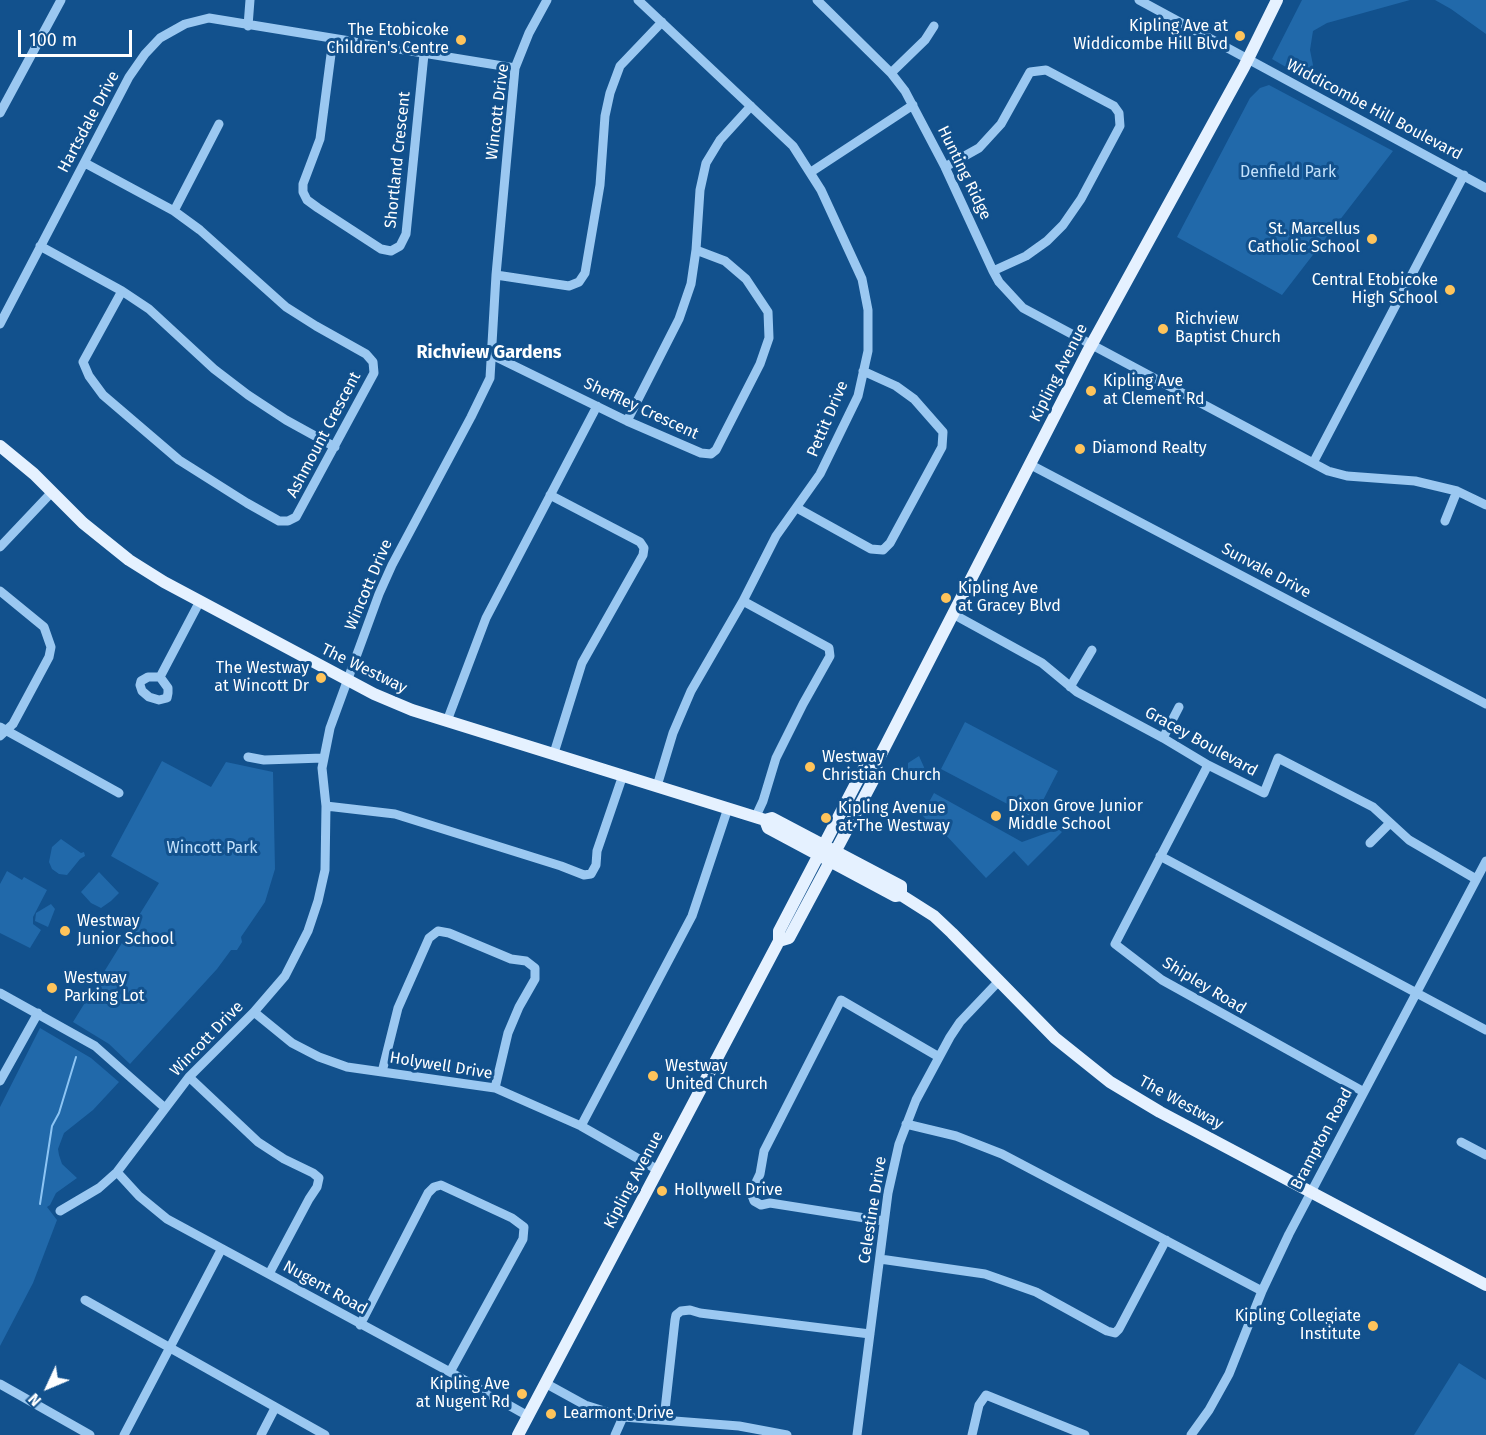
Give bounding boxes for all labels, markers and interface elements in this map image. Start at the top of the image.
place label: Kipling Ave at Widdicombe Hill Blvd [1073,17,1228,55]
scale bar [21,18,135,56]
place label: The Etobicoke Children's Centre [327,21,449,59]
text: 100 m [29,29,77,51]
marker: Kipling Ave at Widdicombe Hill Blvd [1233,29,1247,43]
marker: The Etobicoke Children's Centre [454,33,468,47]
street label: Widdicombe Hill Boulevard [1283,55,1465,165]
street label: Wincott Drive [483,63,513,161]
street label: Hartsdale Drive [54,68,124,176]
street label: Shortland Crescent [381,91,415,229]
street label: Hunting Ridge [933,123,995,223]
park label: Denfield Park [1240,163,1336,183]
place label: St. Marcellus Catholic School [1248,220,1360,258]
marker: St. Marcellus Catholic School [1365,232,1379,246]
place label: Central Etobicoke High School [1312,271,1438,309]
marker: Central Etobicoke High School [1443,283,1457,297]
place label: Richview Baptist Church [1175,310,1281,348]
street label: Kipling Avenue [1026,321,1092,425]
marker: Richview Baptist Church [1156,322,1170,336]
district label: Richview Gardens [416,342,562,364]
street label: Ashmount Crescent [283,369,365,501]
place label: Kipling Ave at Clement Rd [1103,372,1205,410]
street label: Sheffley Crescent [581,374,701,444]
street label: Pettit Drive [803,378,853,460]
marker: Kipling Ave at Clement Rd [1084,384,1098,398]
place label: Diamond Realty [1092,439,1207,459]
marker: Diamond Realty [1073,442,1087,456]
street label: Wincott Drive [341,537,397,633]
street label: Sunvale Drive [1218,539,1314,603]
place label: Kipling Ave at Gracey Blvd [958,579,1061,617]
marker: Kipling Ave at Gracey Blvd [939,591,953,605]
street label: The Westway [318,640,410,698]
place label: The Westway at Wincott Dr [214,659,309,697]
marker: The Westway at Wincott Dr [314,671,328,685]
street label: Gracey Boulevard [1141,703,1261,781]
place label: Westway Christian Church [822,748,941,786]
marker: Westway Christian Church [803,760,817,774]
place label: Dixon Grove Junior Middle School [1008,797,1143,835]
place label: Kipling Avenue at The Westway [838,799,950,837]
marker: Dixon Grove Junior Middle School [989,809,1003,823]
marker: Kipling Avenue at The Westway [819,811,833,825]
park label: Wincott Park [166,839,258,859]
place label: Westway Junior School [77,912,174,950]
marker: Westway Junior School [58,924,72,938]
street label: Shipley Road [1159,953,1249,1019]
place label: Westway Parking Lot [64,969,145,1007]
marker: Westway Parking Lot [45,981,59,995]
street label: Wincott Drive [166,997,248,1081]
street label: Holywell Drive [388,1048,494,1084]
place label: Westway United Church [665,1057,768,1095]
marker: Westway United Church [646,1069,660,1083]
street label: The Westway [1136,1072,1226,1134]
street label: Brampton Road [1287,1085,1357,1193]
street label: Kipling Avenue [600,1128,668,1232]
street label: Celestine Drive [855,1155,891,1265]
place label: Hollywell Drive [674,1181,783,1201]
marker: Hollywell Drive [655,1184,669,1198]
street label: Nugent Road [280,1257,370,1319]
place label: Kipling Collegiate Institute [1235,1307,1361,1345]
marker: Kipling Collegiate Institute [1366,1319,1380,1333]
north arrow [18,1357,78,1417]
place label: Kipling Ave at Nugent Rd [416,1375,510,1413]
marker: Kipling Ave at Nugent Rd [515,1387,529,1401]
text: N [24,1389,45,1410]
place label: Learmont Drive [563,1404,674,1424]
marker: Learmont Drive [544,1407,558,1421]

